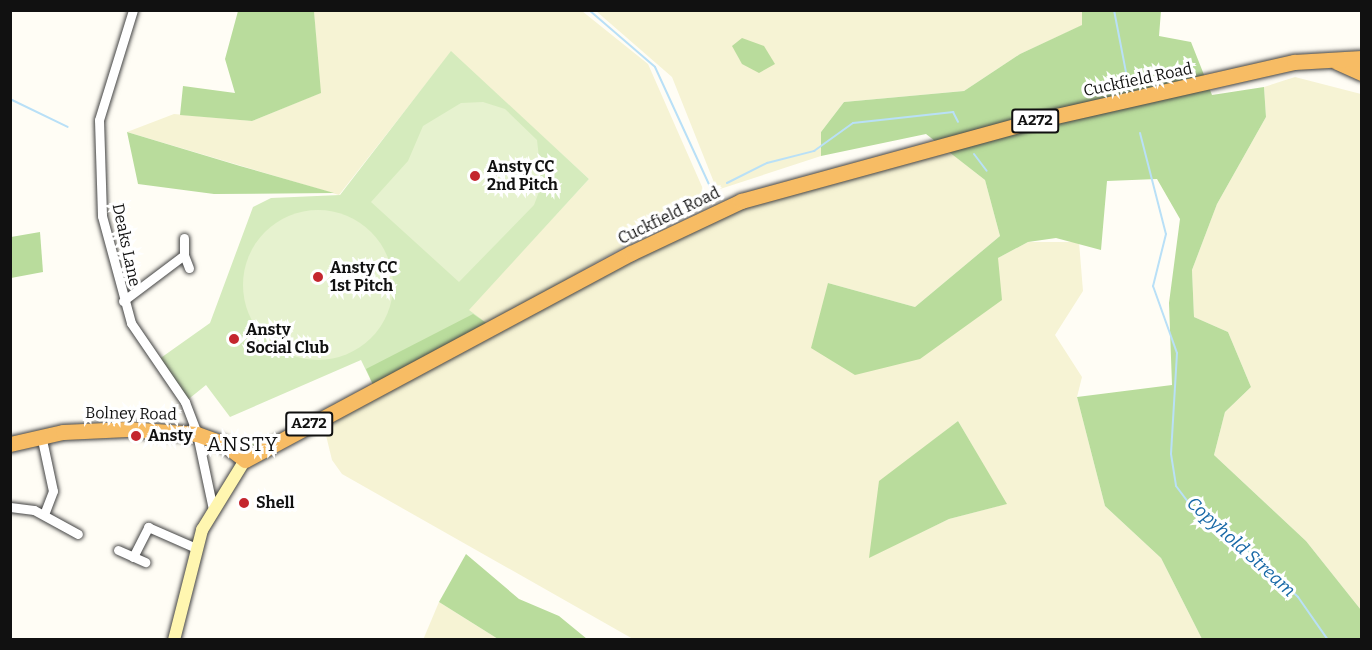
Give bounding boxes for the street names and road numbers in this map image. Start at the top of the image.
street label: Cuckfield Road [1082,59,1194,101]
road number: A272 [1011,109,1059,133]
street label: Cuckfield Road [615,183,723,249]
street label: Deaks Lane [108,202,144,288]
street label: Bolney Road [85,404,177,424]
road number: A272 [285,412,333,436]

